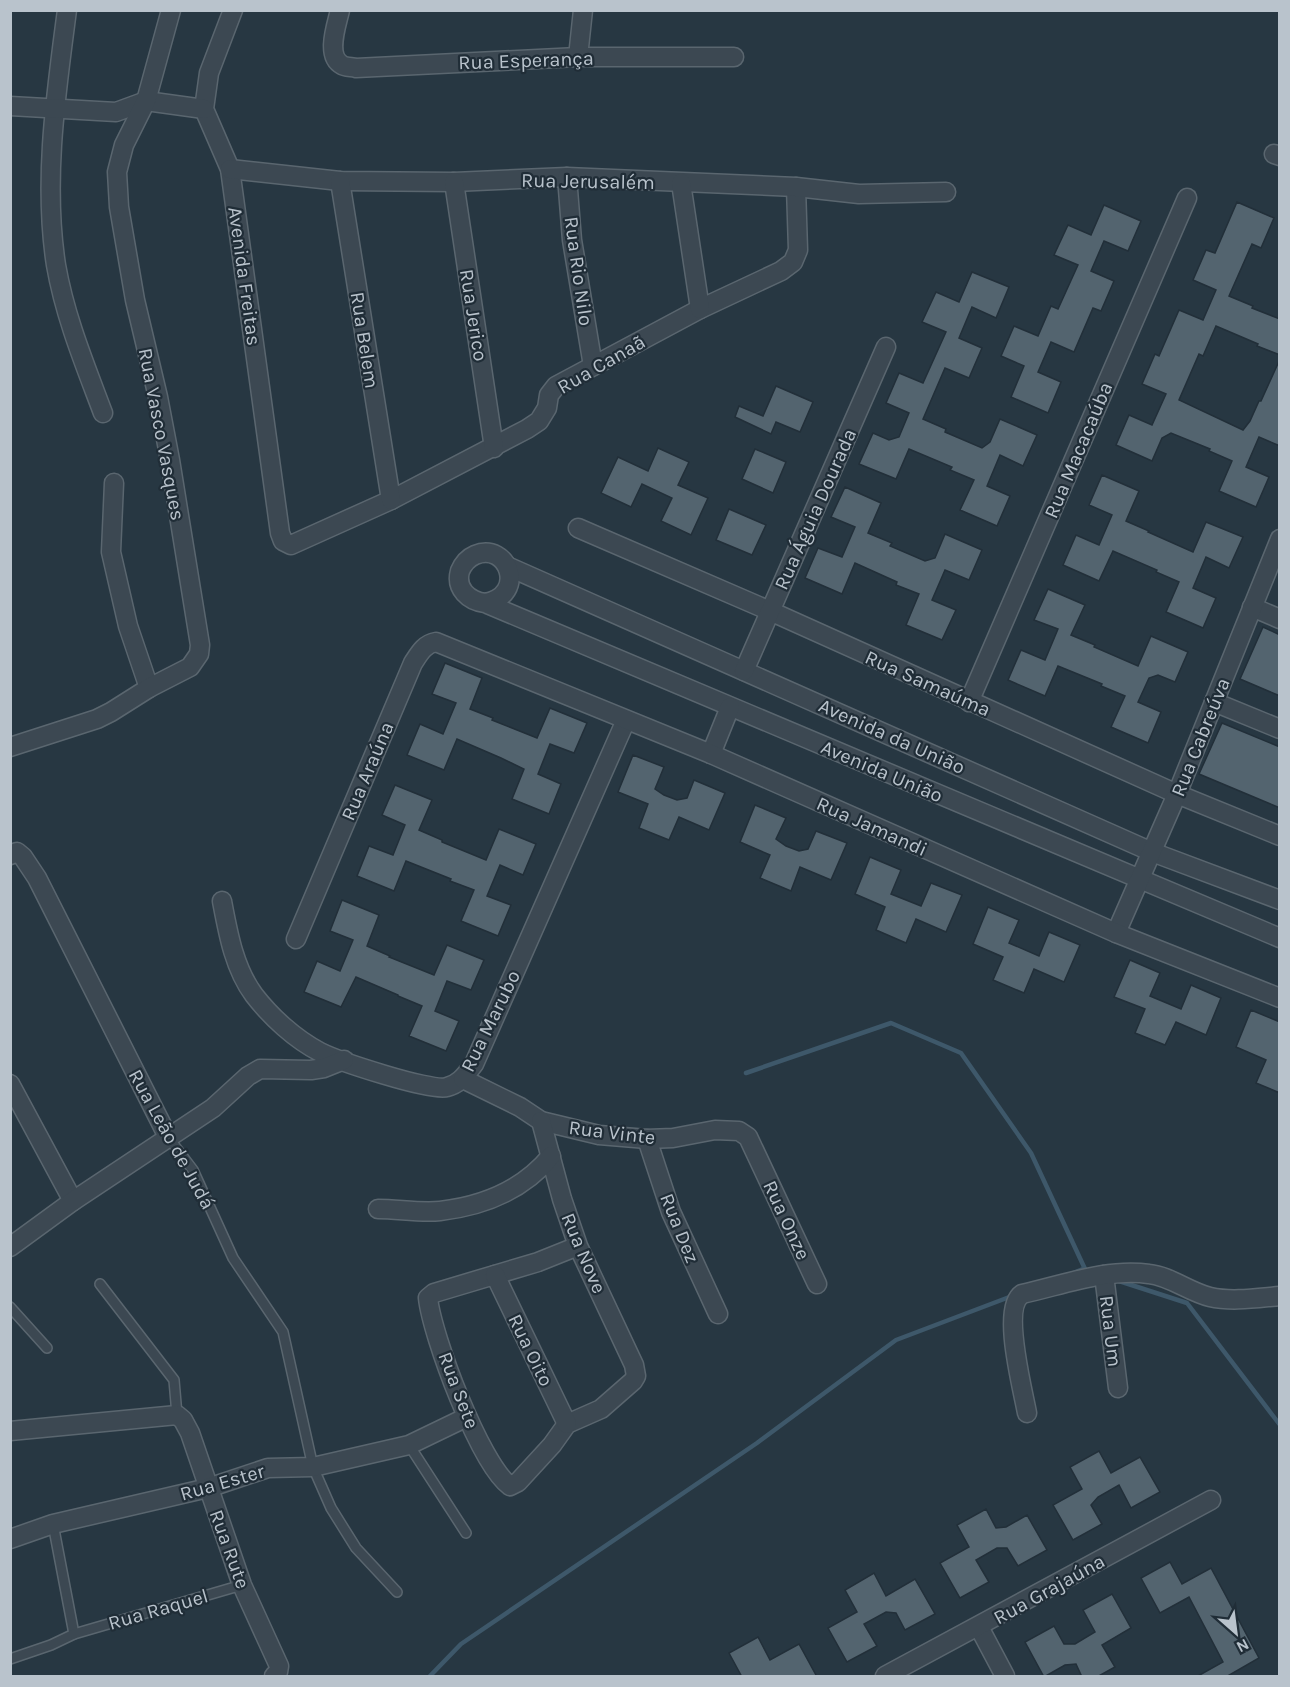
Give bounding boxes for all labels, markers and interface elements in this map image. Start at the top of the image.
street label: Rua Esperança [458,47,594,74]
street label: Rua Jerusalém [521,169,655,194]
street label: Avenida Freitas [223,205,266,347]
street label: Rua Rio Nilo [559,215,598,327]
street label: Rua Jerico [455,267,492,363]
street label: Rua Belem [346,290,383,390]
street label: Rua Canaã [553,330,649,399]
street label: Rua Vasco Vasques [134,346,189,522]
street label: Rua Macacaúba [1039,379,1118,522]
street label: Rua Águia Dourada [769,425,861,593]
street label: Rua Samaúma [862,646,994,721]
street label: Rua Cabreúva [1166,675,1235,800]
street label: Avenida da União [815,694,968,779]
street label: Rua Araúna [336,718,399,824]
street label: Avenida União [817,735,946,807]
street label: Rua Jamandi [813,792,931,861]
street label: Rua Marubo [456,967,525,1076]
street label: Rua Leão de Judá [124,1065,220,1213]
street label: Rua Vinte [567,1116,657,1149]
street label: Rua Onze [758,1177,815,1264]
street label: Rua Dez [655,1190,704,1266]
street label: Rua Nove [556,1210,611,1297]
street label: Rua Um [1095,1294,1126,1368]
street label: Rua Oito [503,1310,558,1390]
street label: Rua Sete [433,1349,484,1432]
street label: Rua Ester [177,1459,268,1506]
street label: Rua Rute [205,1507,254,1592]
street label: Rua Grajaúna [990,1549,1109,1629]
street label: Rua Raquel [105,1584,211,1635]
north arrow [1206,1603,1266,1663]
text: N [1233,1635,1252,1657]

